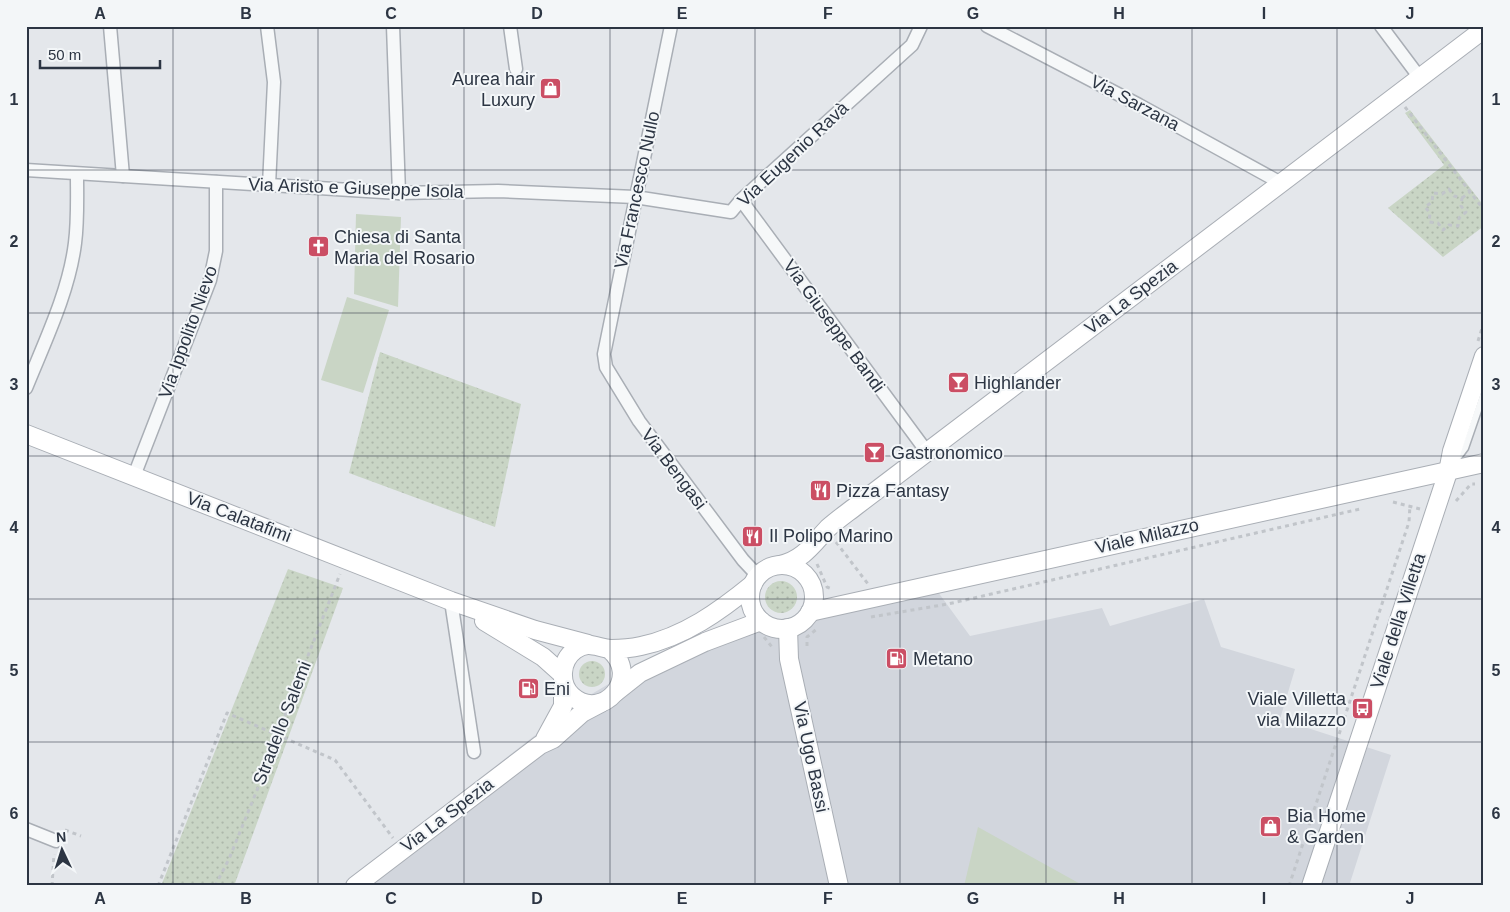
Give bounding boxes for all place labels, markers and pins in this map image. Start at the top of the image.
place label: Aurea hair Luxury [452,69,535,110]
shop icon: Aurea hair Luxury [539,77,563,101]
place label: Chiesa di Santa Maria del Rosario [334,227,475,268]
church icon: Chiesa di Santa Maria del Rosario [306,235,330,259]
bar icon: Highlander [946,371,970,395]
place label: Highlander [974,373,1061,393]
bar icon: Gastronomico [863,441,887,465]
place label: Gastronomico [891,443,1003,463]
restaurant icon: Pizza Fantasy [808,479,832,503]
place label: Pizza Fantasy [836,481,949,501]
restaurant icon: Il Polipo Marino [741,524,765,548]
place label: Il Polipo Marino [769,526,893,546]
fuel station icon: Metano [885,647,909,671]
place label: Metano [913,649,973,669]
fuel station icon: Eni [516,677,540,701]
place label: Eni [544,679,570,699]
place label: Viale Villetta via Milazzo [1248,689,1347,730]
bus stop icon: Viale Villetta via Milazzo [1350,697,1374,721]
place label: Bia Home & Garden [1287,806,1366,847]
shop icon: Bia Home & Garden [1259,814,1283,838]

